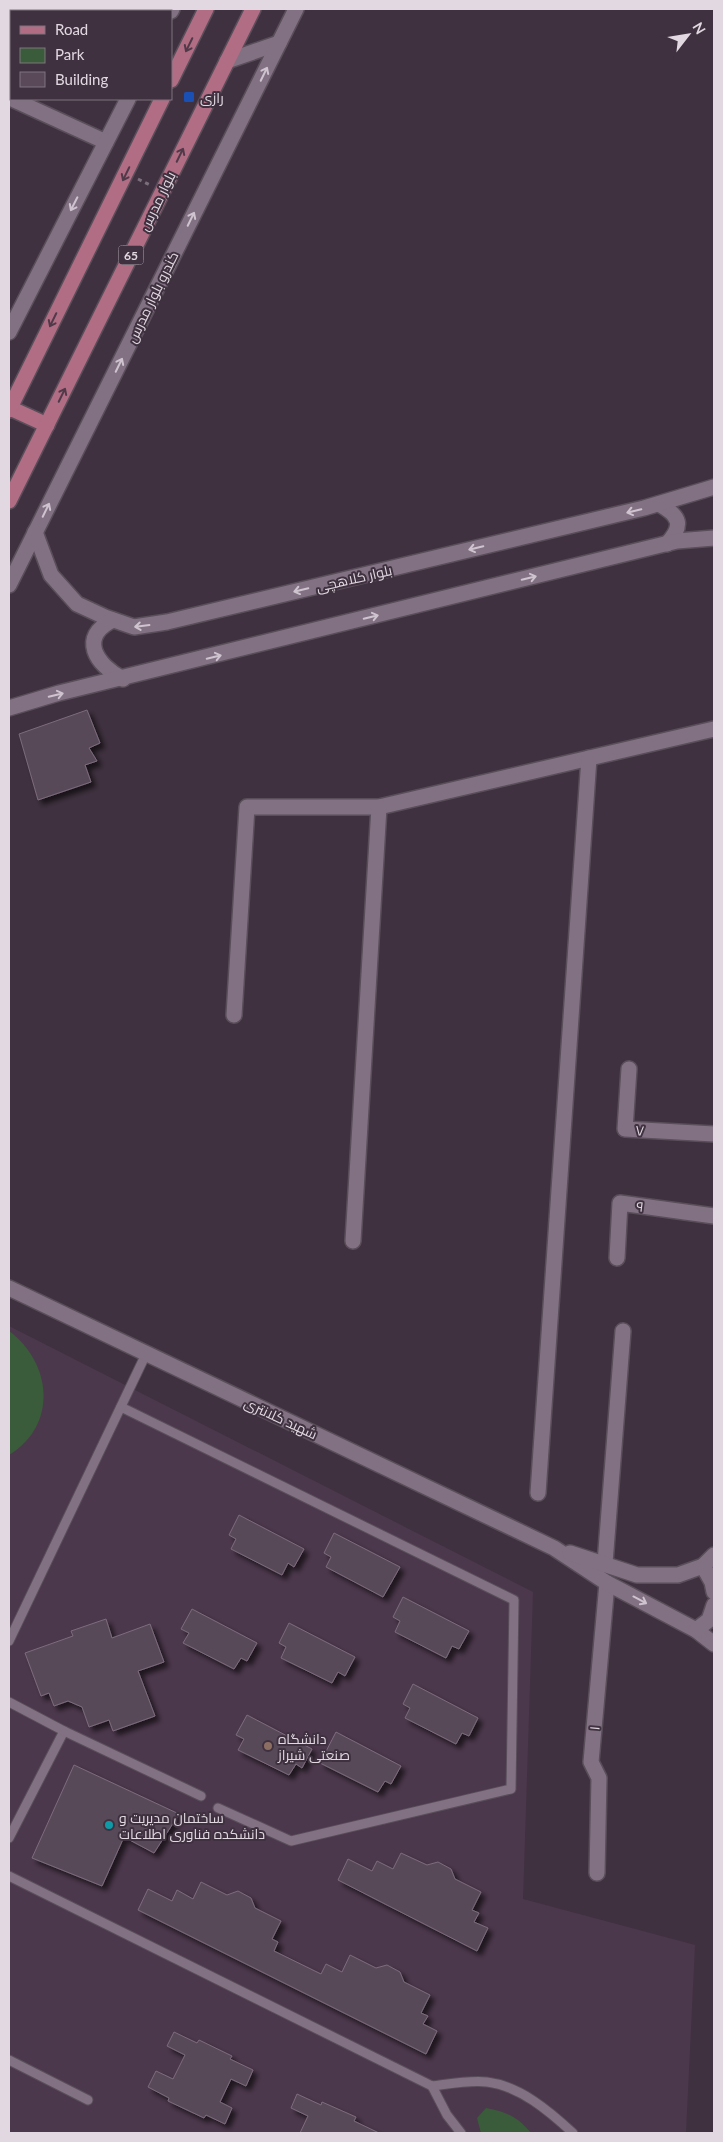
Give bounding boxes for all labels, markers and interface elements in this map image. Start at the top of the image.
legend [10,10,172,100]
north arrow [663,10,713,60]
text: N [690,19,710,37]
text: Road [55,20,88,38]
one-way arrow [183,37,193,52]
text: Park [55,45,85,63]
one-way arrow [260,67,269,82]
text: Building [55,70,108,88]
place label: رازی [200,89,224,106]
marker: رازی [182,90,196,104]
one-way arrow [176,148,185,163]
one-way arrow [120,166,130,181]
street label: بلوار مدرس [135,168,179,234]
one-way arrow [69,197,79,212]
one-way arrow [187,212,196,227]
road number: 65 [118,246,144,264]
street label: کندرو بلوار مدرس [123,249,181,345]
one-way arrow [48,312,58,327]
one-way arrow [114,357,124,372]
one-way arrow [57,388,67,403]
one-way arrow [42,503,51,518]
one-way arrow [626,507,642,516]
one-way arrow [468,544,484,553]
street label: بلوار کلاهچی [314,561,394,597]
one-way arrow [520,573,536,582]
one-way arrow [293,586,309,595]
one-way arrow [363,612,379,621]
one-way arrow [135,621,151,631]
one-way arrow [205,651,221,661]
one-way arrow [47,689,63,699]
street label: ۷ [635,1121,645,1139]
street label: ۹ [635,1197,645,1215]
street label: شهید کلانتری [242,1394,320,1442]
one-way arrow [633,1595,648,1605]
street label: ۱ [585,1725,603,1731]
place label: دانشگاه صنعتی شیراز [277,1730,350,1763]
marker: دانشگاه صنعتی شیراز [262,1740,274,1752]
place label: ساختمان مدیریت و دانشکده فناوری اطلاعات [119,1809,265,1842]
marker: ساختمان مدیریت و دانشکده فناوری اطلاعات [103,1819,115,1831]

